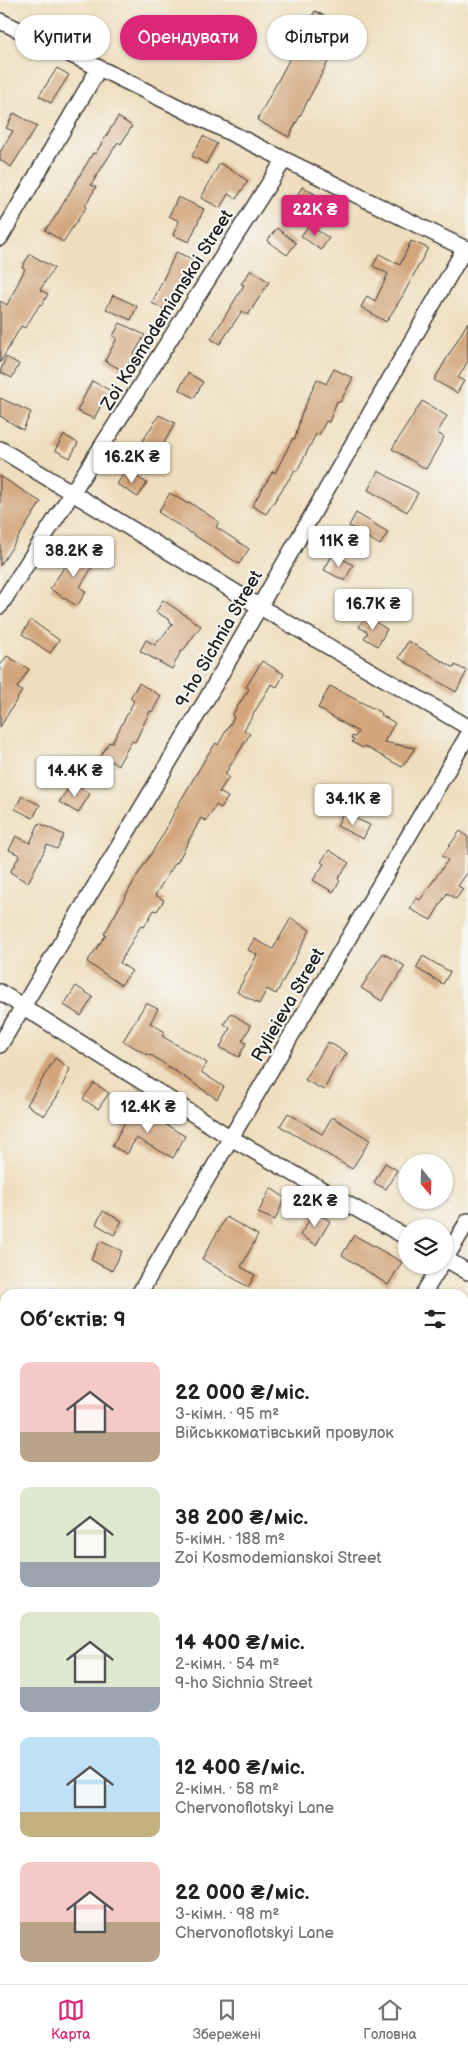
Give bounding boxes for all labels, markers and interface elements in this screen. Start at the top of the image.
chip: Купити [15,15,110,60]
chip: Орендувати [120,15,257,60]
chip: Фільтри [267,15,367,60]
pin: 22K ₴ [280,194,350,237]
text: 22K ₴ [292,201,338,220]
street label: Zoi Kosmodemianskoi Street [96,206,238,415]
pin: 16.2K ₴ [86,442,178,484]
text: 16.2K ₴ [104,448,160,467]
pin: 11K ₴ [304,526,374,568]
text: 11K ₴ [319,532,359,551]
pin: 38.2K ₴ [28,536,120,578]
text: 38.2K ₴ [45,542,103,561]
street label: 9-ho Sichnia Street [171,566,267,711]
pin: 16.7K ₴ [327,588,419,631]
text: 16.7K ₴ [346,595,400,614]
pin: 14.4K ₴ [29,756,121,798]
text: 14.4K ₴ [48,762,102,781]
pin: 34.1K ₴ [307,784,399,826]
text: 34.1K ₴ [326,790,380,809]
street label: Rylieieva Street [247,944,329,1065]
pin: 12.4K ₴ [102,1092,194,1134]
text: 12.4K ₴ [120,1098,176,1117]
north arrow [398,1154,452,1209]
map controls [398,1154,453,1274]
pin: 22K ₴ [280,1186,350,1228]
text: 22K ₴ [292,1192,338,1211]
button: layers [398,1219,453,1274]
icon: filters [421,1305,449,1333]
text: Об’єктів: 9 [20,1307,126,1332]
text: 22 000 ₴/міс. [175,1380,309,1405]
icon: home [60,1382,120,1442]
text: 3-кімн. · 95 m² [175,1405,279,1424]
text: Військкоматівський провулок [175,1424,394,1443]
text: 38 200 ₴/міс. [175,1505,308,1530]
icon: home [60,1507,120,1567]
text: 5-кімн. · 188 m² [175,1530,285,1549]
text: Zoi Kosmodemianskoi Street [175,1549,381,1568]
text: 14 400 ₴/міс. [175,1630,305,1655]
icon: home [60,1632,120,1692]
text: 2-кімн. · 54 m² [175,1655,279,1674]
text: 9-ho Sichnia Street [175,1674,313,1693]
text: 12 400 ₴/міс. [175,1755,305,1780]
icon: home [60,1757,120,1817]
text: 2-кімн. · 58 m² [175,1780,279,1799]
text: Chervonoflotskyi Lane [175,1799,334,1818]
text: 22 000 ₴/міс. [175,1880,309,1905]
icon: home [60,1882,120,1942]
text: 3-кімн. · 98 m² [175,1905,279,1924]
text: Chervonoflotskyi Lane [175,1924,334,1943]
tab: Карта [51,1996,91,2043]
tab: Збережені [193,1996,261,2043]
tab: Головна [363,1996,417,2043]

